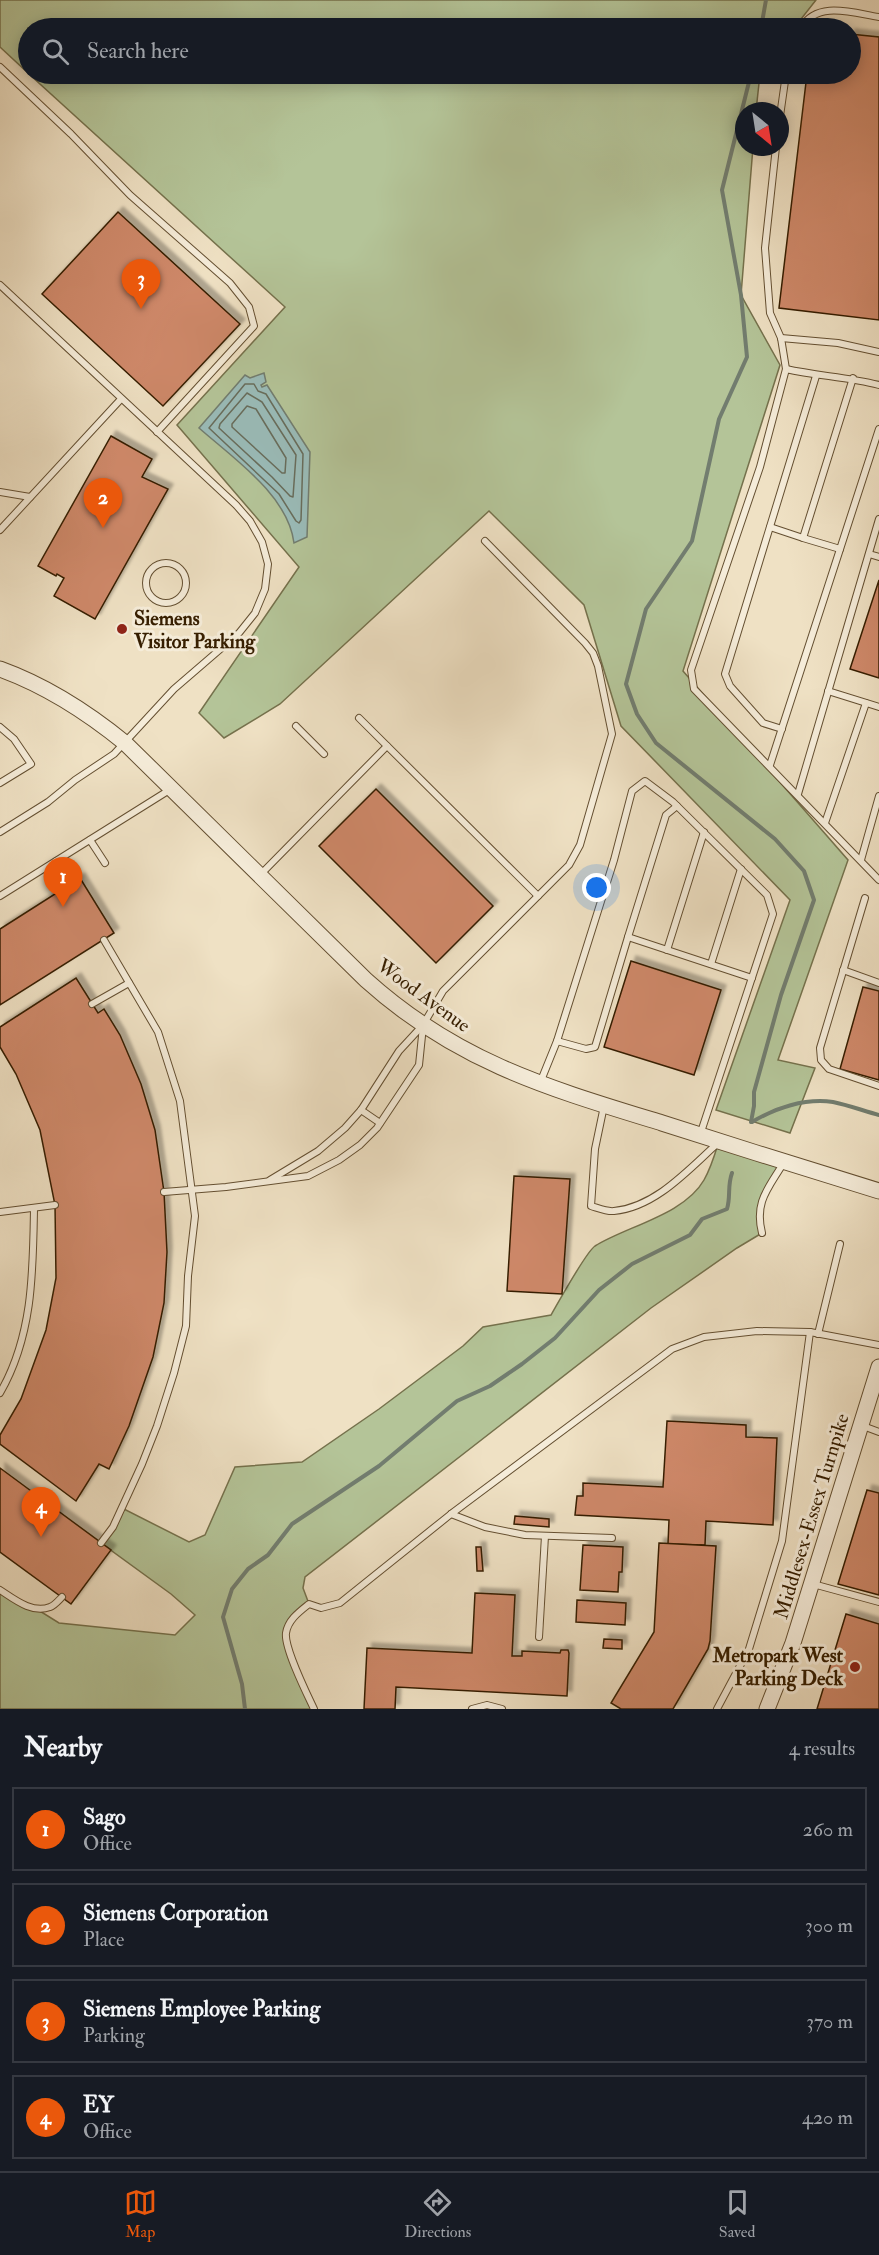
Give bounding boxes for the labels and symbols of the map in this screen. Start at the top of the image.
north arrow [735,102,789,156]
pin: 3 [122,260,160,309]
pin: 2 [84,478,122,528]
place label: Siemens Visitor Parking [133,606,256,655]
marker: Siemens Visitor Parking [115,622,129,636]
pin: 1 [44,858,82,907]
your location [582,873,611,902]
street label: Wood Avenue [371,952,475,1038]
street label: Middlesex-Essex Turnpike [768,1410,856,1622]
pin: 4 [22,1488,60,1537]
place label: Metropark West Parking Deck [711,1643,844,1692]
marker: Metropark West Parking Deck [848,1660,862,1674]

